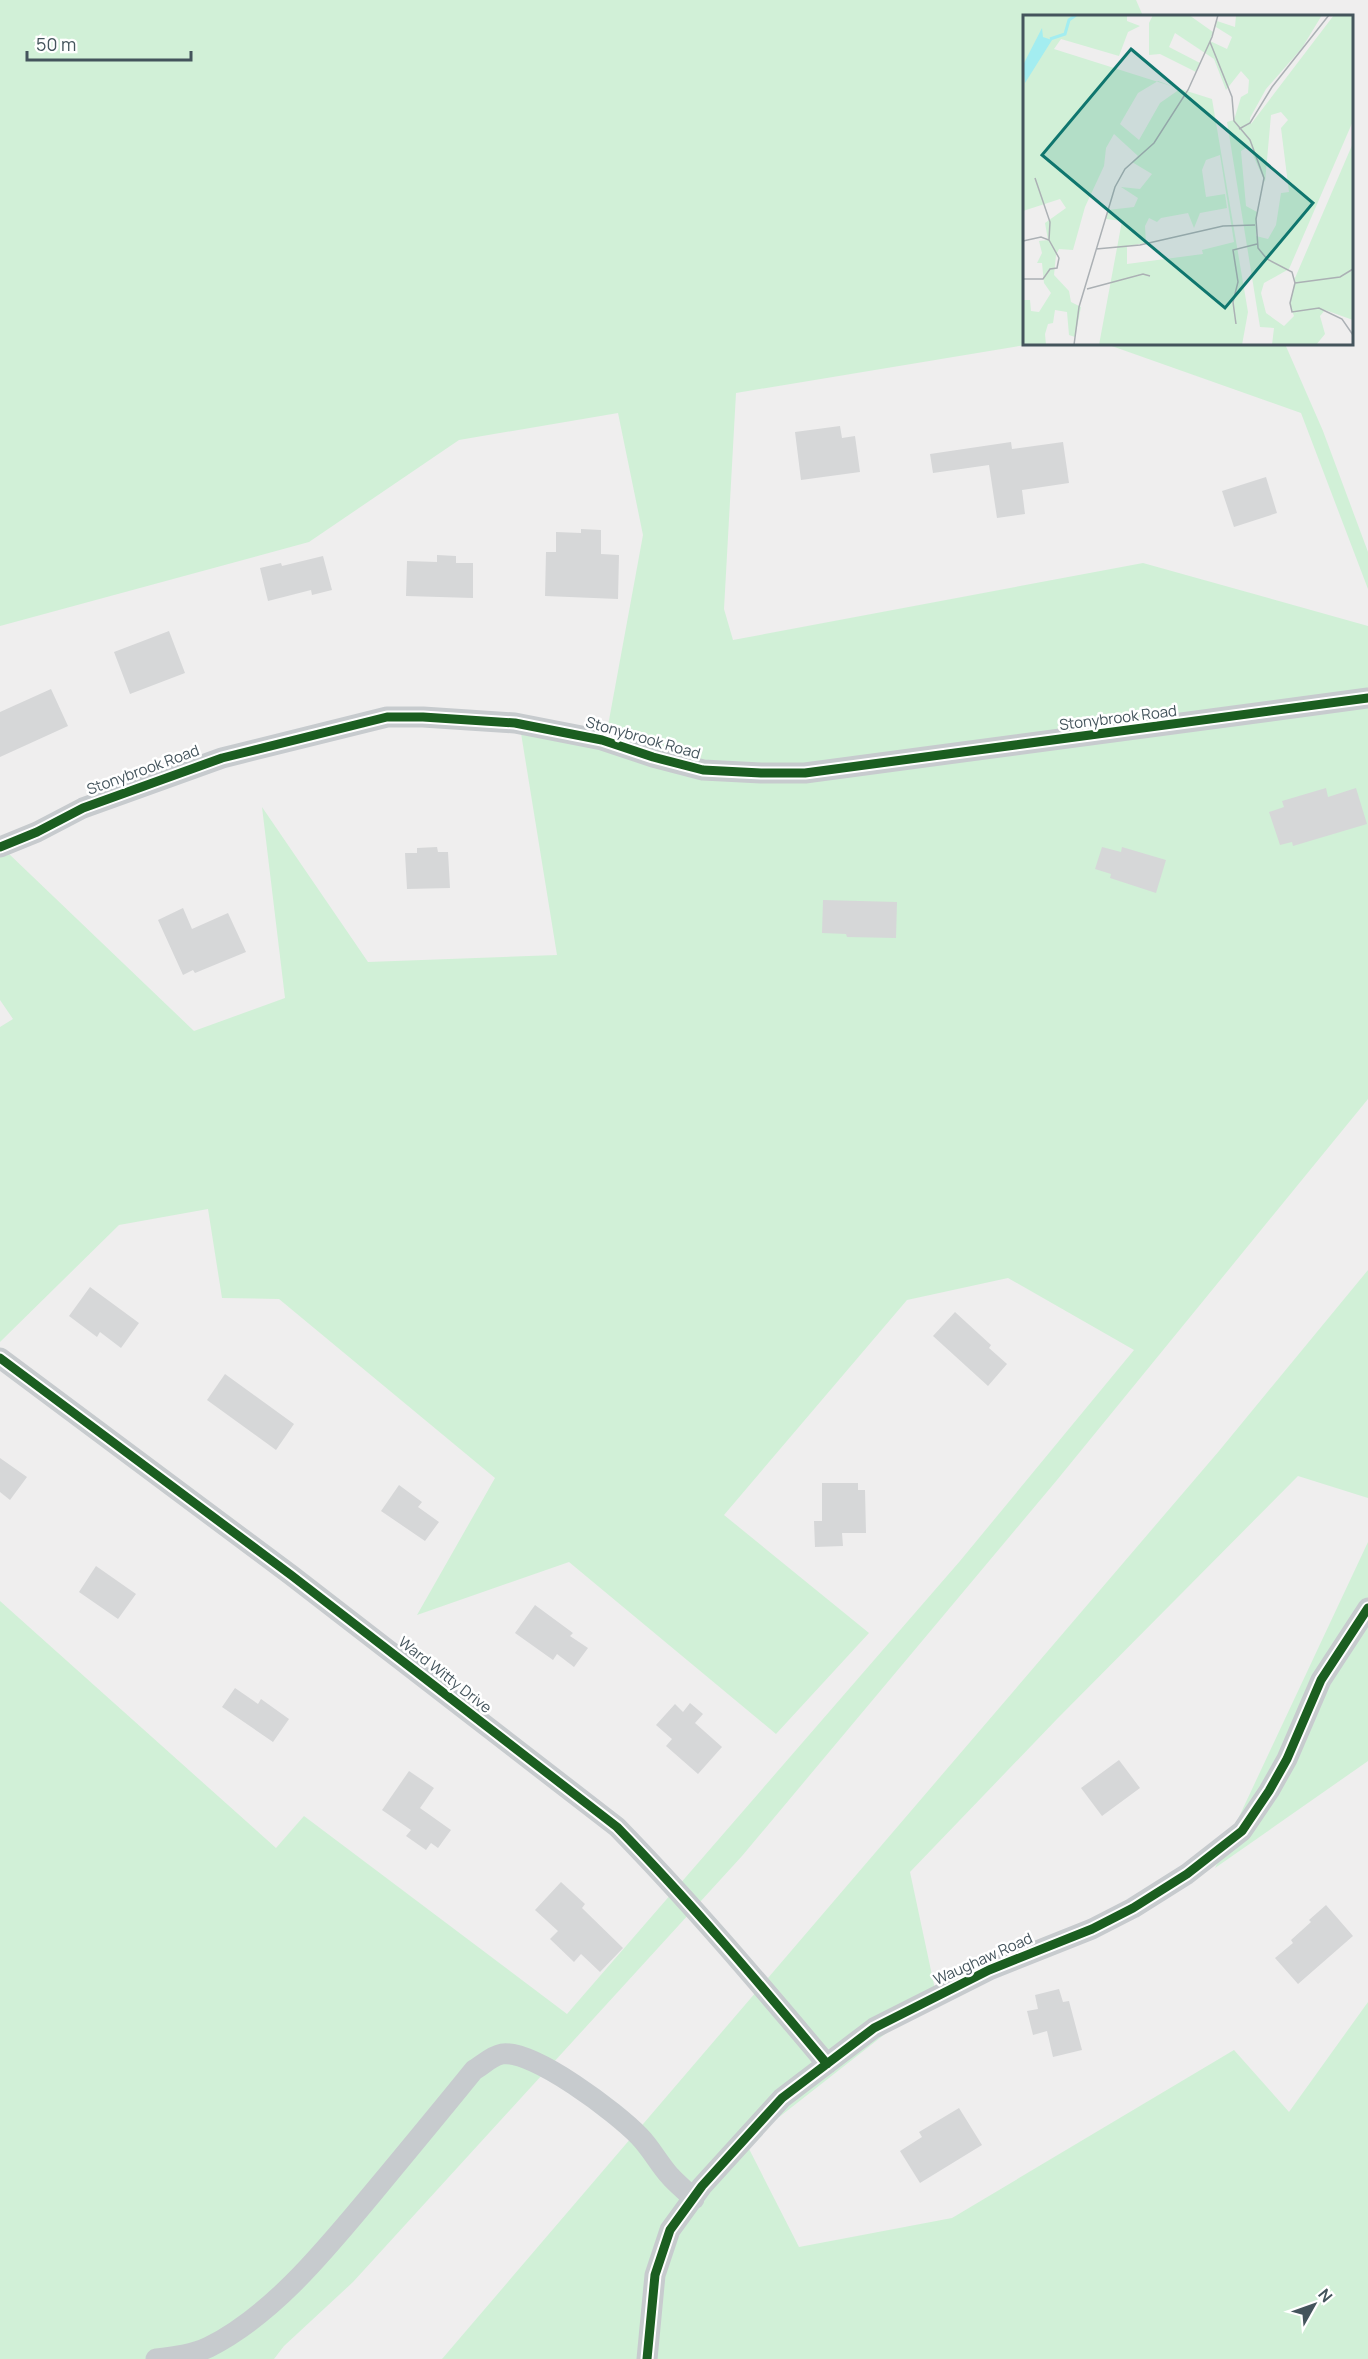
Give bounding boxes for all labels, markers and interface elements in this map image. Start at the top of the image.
inset map [1023,15,1353,345]
scale bar [27,24,190,62]
text: 50 m [36,32,76,56]
street label: Stonybrook Road [1058,700,1178,735]
street label: Stonybrook Road [583,711,703,764]
street label: Stonybrook Road [84,739,202,800]
street label: Ward Witty Drive [394,1631,497,1718]
street label: Waughaw Road [930,1927,1036,1990]
north arrow [1284,2275,1344,2335]
text: N [1313,2284,1338,2307]

